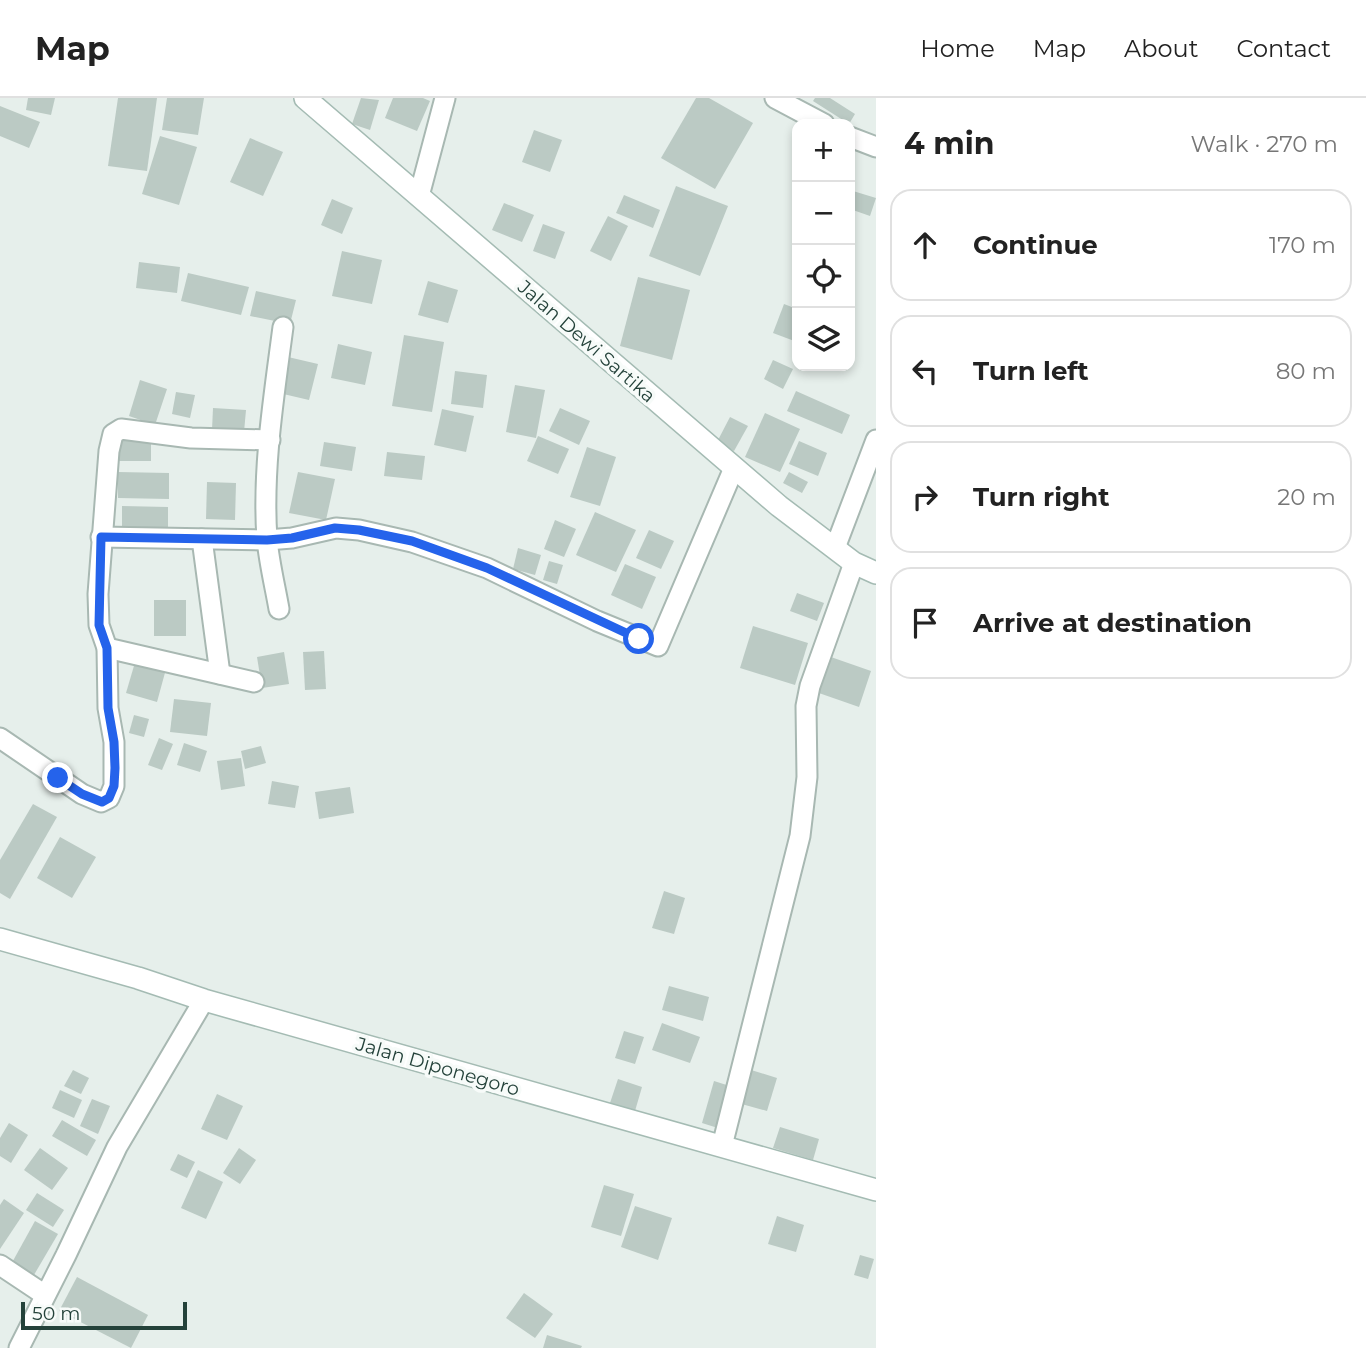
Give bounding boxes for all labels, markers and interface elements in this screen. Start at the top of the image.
text: Map [35,28,110,68]
text: Home [920,34,995,63]
text: Map [1033,34,1086,63]
text: About [1124,34,1198,63]
text: Contact [1236,34,1331,63]
map controls [792,119,855,371]
button: + [792,119,855,182]
text: 4 min [904,125,994,162]
text: Walk · 270 m [1191,130,1338,158]
button: − [792,182,855,245]
icon: ahead [906,226,944,264]
text: Continue [973,229,1098,261]
text: 170 m [1269,231,1336,259]
button: locate [792,245,855,308]
street label: Jalan Dewi Sartika [512,275,660,407]
button: layers [792,308,855,371]
icon: left [906,352,944,390]
text: Turn left [973,355,1089,387]
text: 80 m [1276,357,1336,385]
icon: right [906,478,944,516]
text: Turn right [973,481,1109,513]
text: 20 m [1277,483,1336,511]
icon: arrive [906,604,944,642]
text: Arrive at destination [973,607,1252,639]
route start [623,623,654,654]
route end [42,762,73,793]
street label: Jalan Diponegoro [352,1032,522,1101]
scale bar [21,1299,187,1331]
text: 50 m [32,1302,80,1325]

